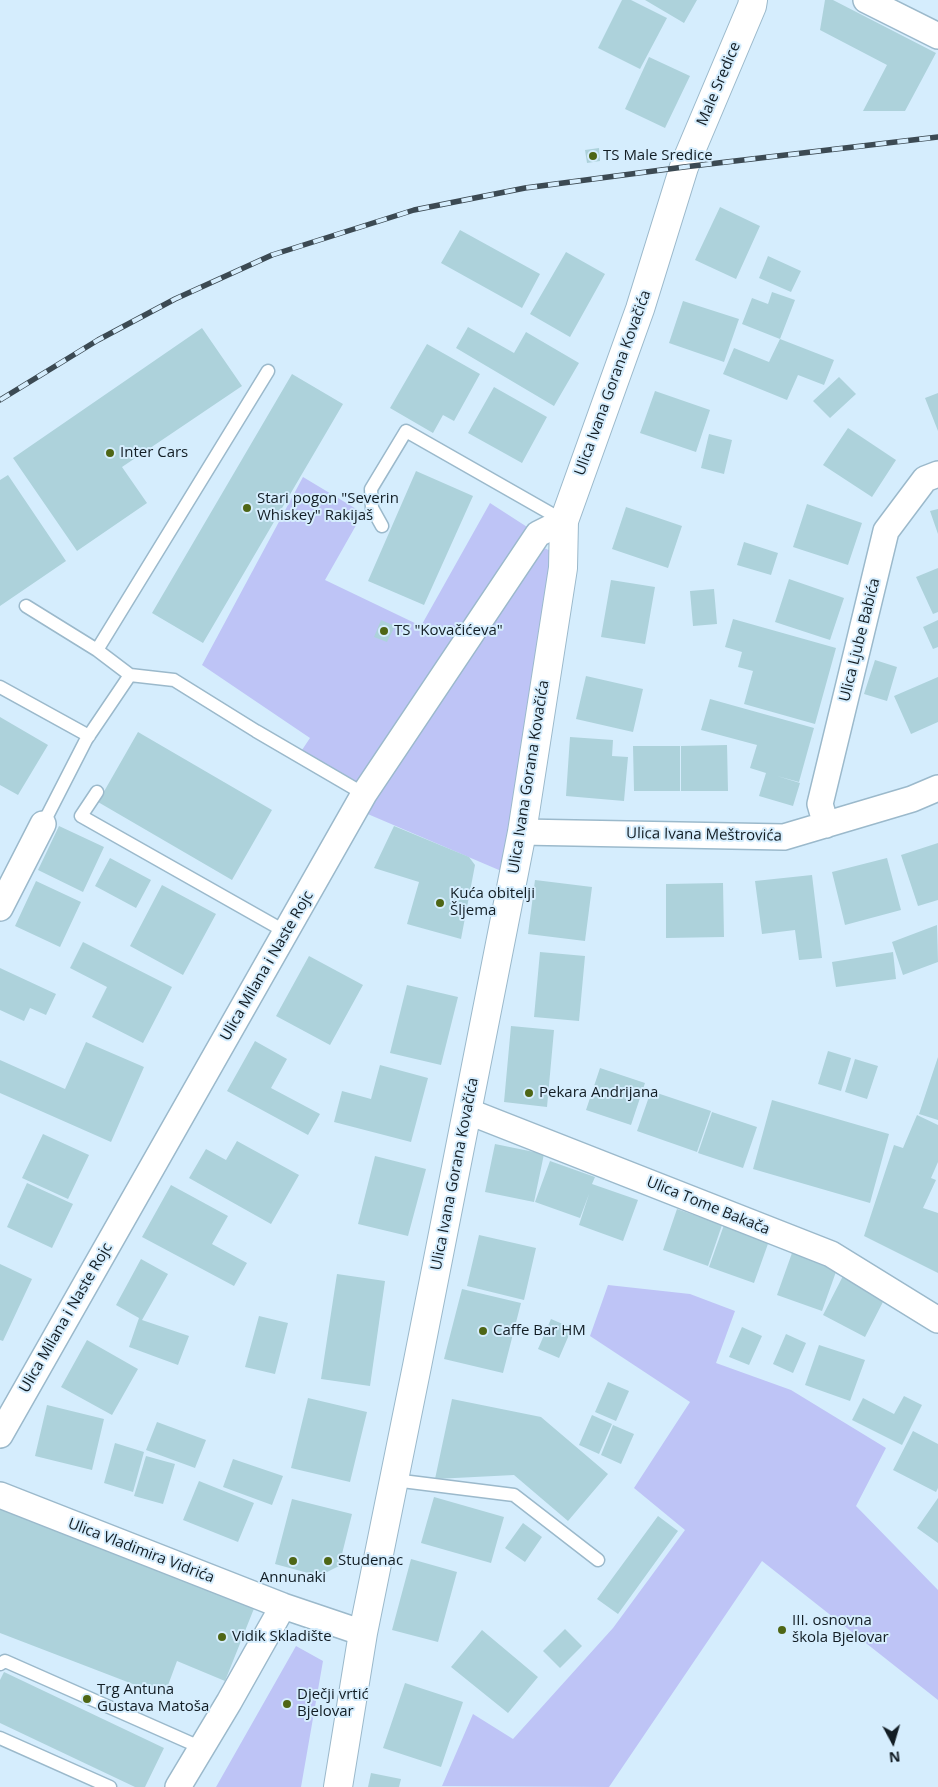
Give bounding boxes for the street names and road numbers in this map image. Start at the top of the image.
street label: Male Sredice [693,39,745,129]
street label: Ulica Ivana Gorana Kovačića [571,288,655,478]
street label: Ulica Ljube Babića [836,576,884,704]
street label: Ulica Ivana Gorana Kovačića [505,679,553,875]
street label: Ulica Ivana Meštrovića [626,825,782,845]
street label: Ulica Milana i Naste Rojc [217,888,317,1044]
street label: Ulica Ivana Gorana Kovačića [427,1076,483,1272]
street label: Ulica Tome Bakača [644,1173,772,1239]
street label: Ulica Milana i Naste Rojc [16,1240,116,1396]
street label: Ulica Vladimira Vidrića [65,1515,217,1587]

